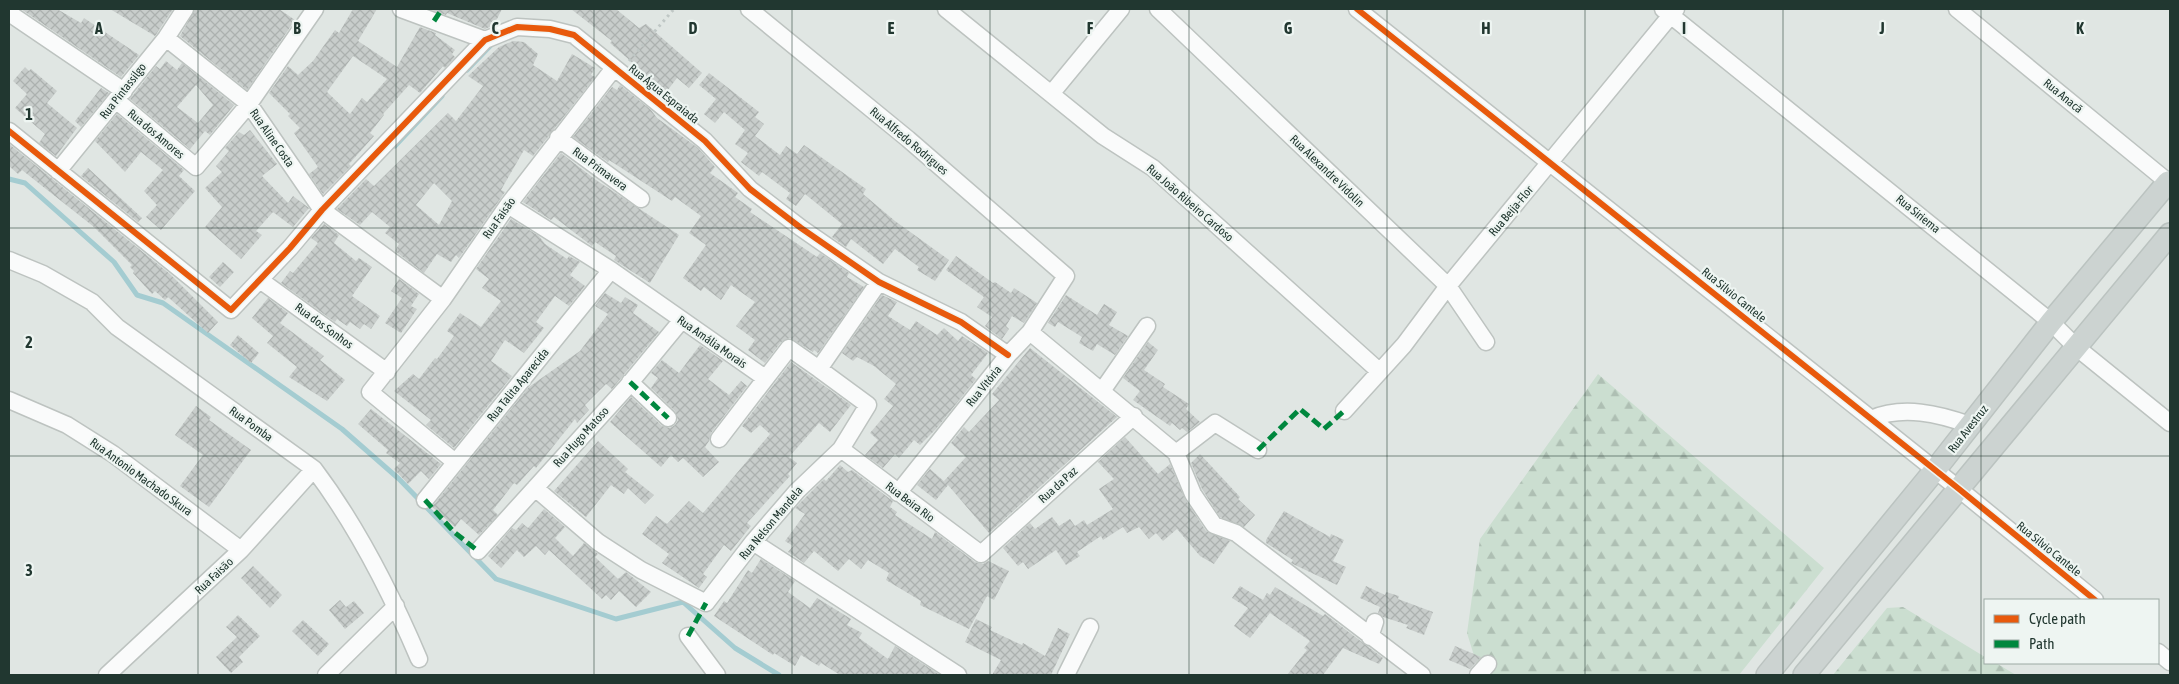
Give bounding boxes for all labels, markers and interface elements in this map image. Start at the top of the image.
text: A [94,19,103,37]
text: B [293,19,301,37]
text: C [491,19,499,37]
text: D [689,19,698,37]
text: E [888,19,895,37]
text: F [1087,19,1094,37]
text: G [1284,19,1293,37]
text: H [1481,19,1491,37]
text: I [1682,19,1686,37]
text: J [1878,19,1885,37]
text: K [2076,19,2084,37]
street label: Rua Pintassilgo [97,60,149,122]
street label: Rua Água Espraiada [626,61,702,127]
street label: Rua Anacã [2041,76,2085,116]
street label: Rua Alfredo Rodrigues [867,104,951,178]
text: 1 [25,105,33,123]
street label: Rua dos Amores [125,106,187,162]
street label: Rua Aline Costa [247,106,297,170]
street label: Rua Alexandre Vidolin [1287,132,1367,210]
street label: Rua Primavera [570,144,630,194]
street label: Rua João Ribeiro Cardoso [1144,161,1237,245]
street label: Rua Beija-Flor [1486,183,1536,239]
street label: Rua Siriema [1893,192,1943,236]
street label: Rua Faisão [480,194,519,241]
street label: Rua Silvio Cantele [1699,265,1769,325]
street label: Rua dos Sonhos [292,300,356,352]
street label: Rua Amália Morais [674,313,750,371]
text: 2 [25,333,33,351]
street label: Rua Talita Aparecida [484,346,552,424]
street label: Rua Vitória [963,363,1005,409]
street label: Rua Avestruz [1945,402,1991,456]
street label: Rua Pomba [227,404,275,444]
street label: Rua Hugo Matoso [550,404,612,470]
street label: Rua Antonio Machado Skura [87,435,195,519]
street label: Rua da Paz [1036,463,1081,506]
street label: Rua Beira Rio [883,479,938,525]
street label: Rua Nelson Mandela [736,483,806,563]
street label: Rua Silvio Cantele [2014,519,2084,579]
street label: Rua Faisão [192,554,236,597]
text: 3 [25,561,33,579]
legend [1984,599,2159,664]
text: Cycle path [2029,610,2086,627]
text: Path [2029,635,2055,652]

